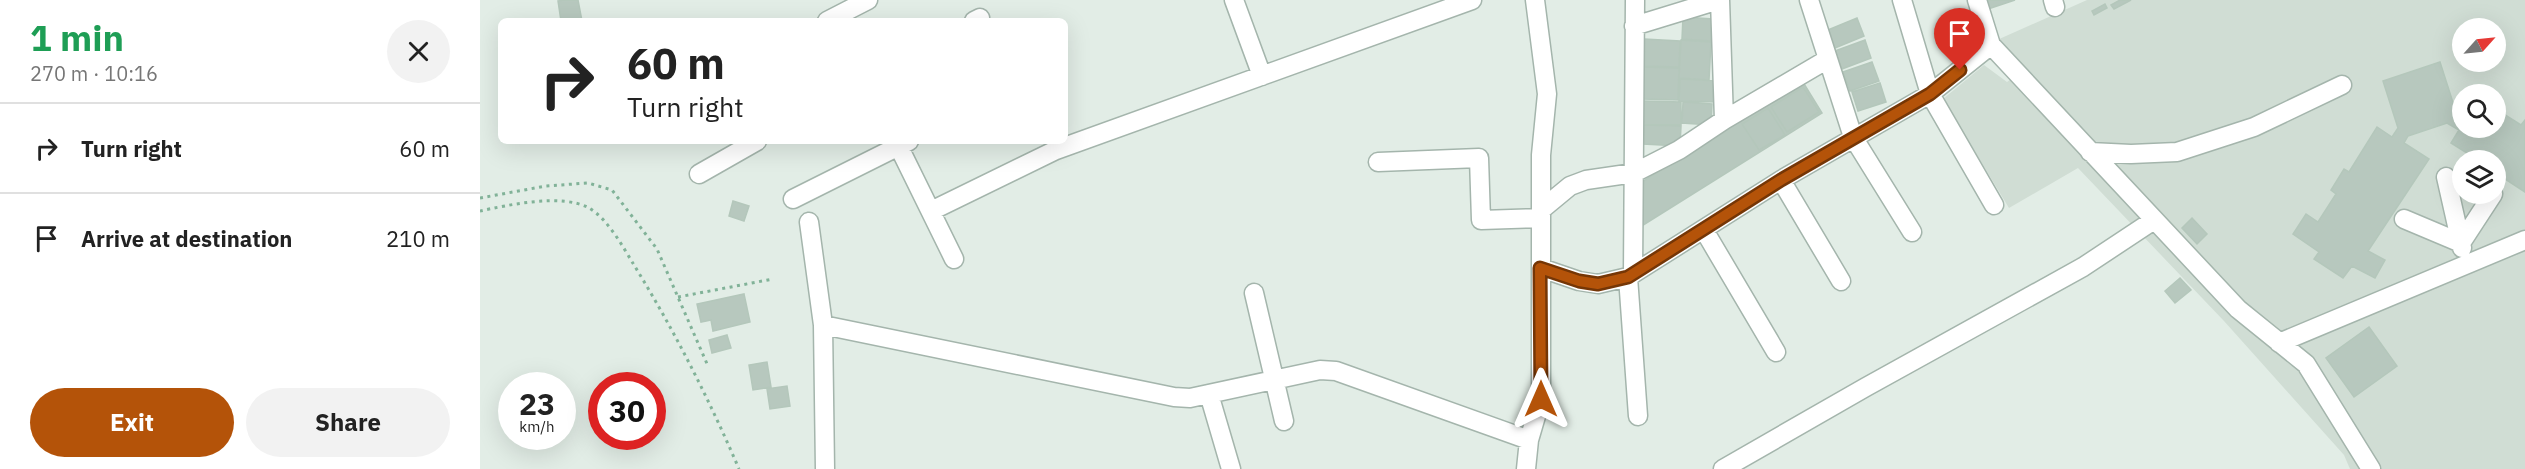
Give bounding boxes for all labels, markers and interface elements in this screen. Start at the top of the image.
pin [1934,8,1985,70]
text: 1 min [30,14,124,61]
icon: arrive [1943,17,1976,50]
north arrow [2452,18,2506,72]
map controls [2452,18,2506,204]
button: close [387,20,450,83]
text: 60 m [627,36,725,91]
icon: right [528,42,606,120]
text: 270 m · 10:16 [30,60,158,87]
button: search [2452,84,2506,138]
text: Turn right [627,89,744,124]
icon: right [30,132,63,165]
text: Turn right [81,134,182,163]
text: 60 m [399,134,450,163]
button: layers [2452,150,2506,204]
icon: arrive [30,222,63,255]
text: Arrive at destination [81,224,292,253]
text: 210 m [386,224,450,253]
position arrow [1509,367,1573,431]
speed limit sign: 30 [588,372,666,450]
text: 23 [519,384,555,423]
button: Exit [30,388,234,457]
button: Share [246,388,450,457]
text: km/h [519,417,555,436]

